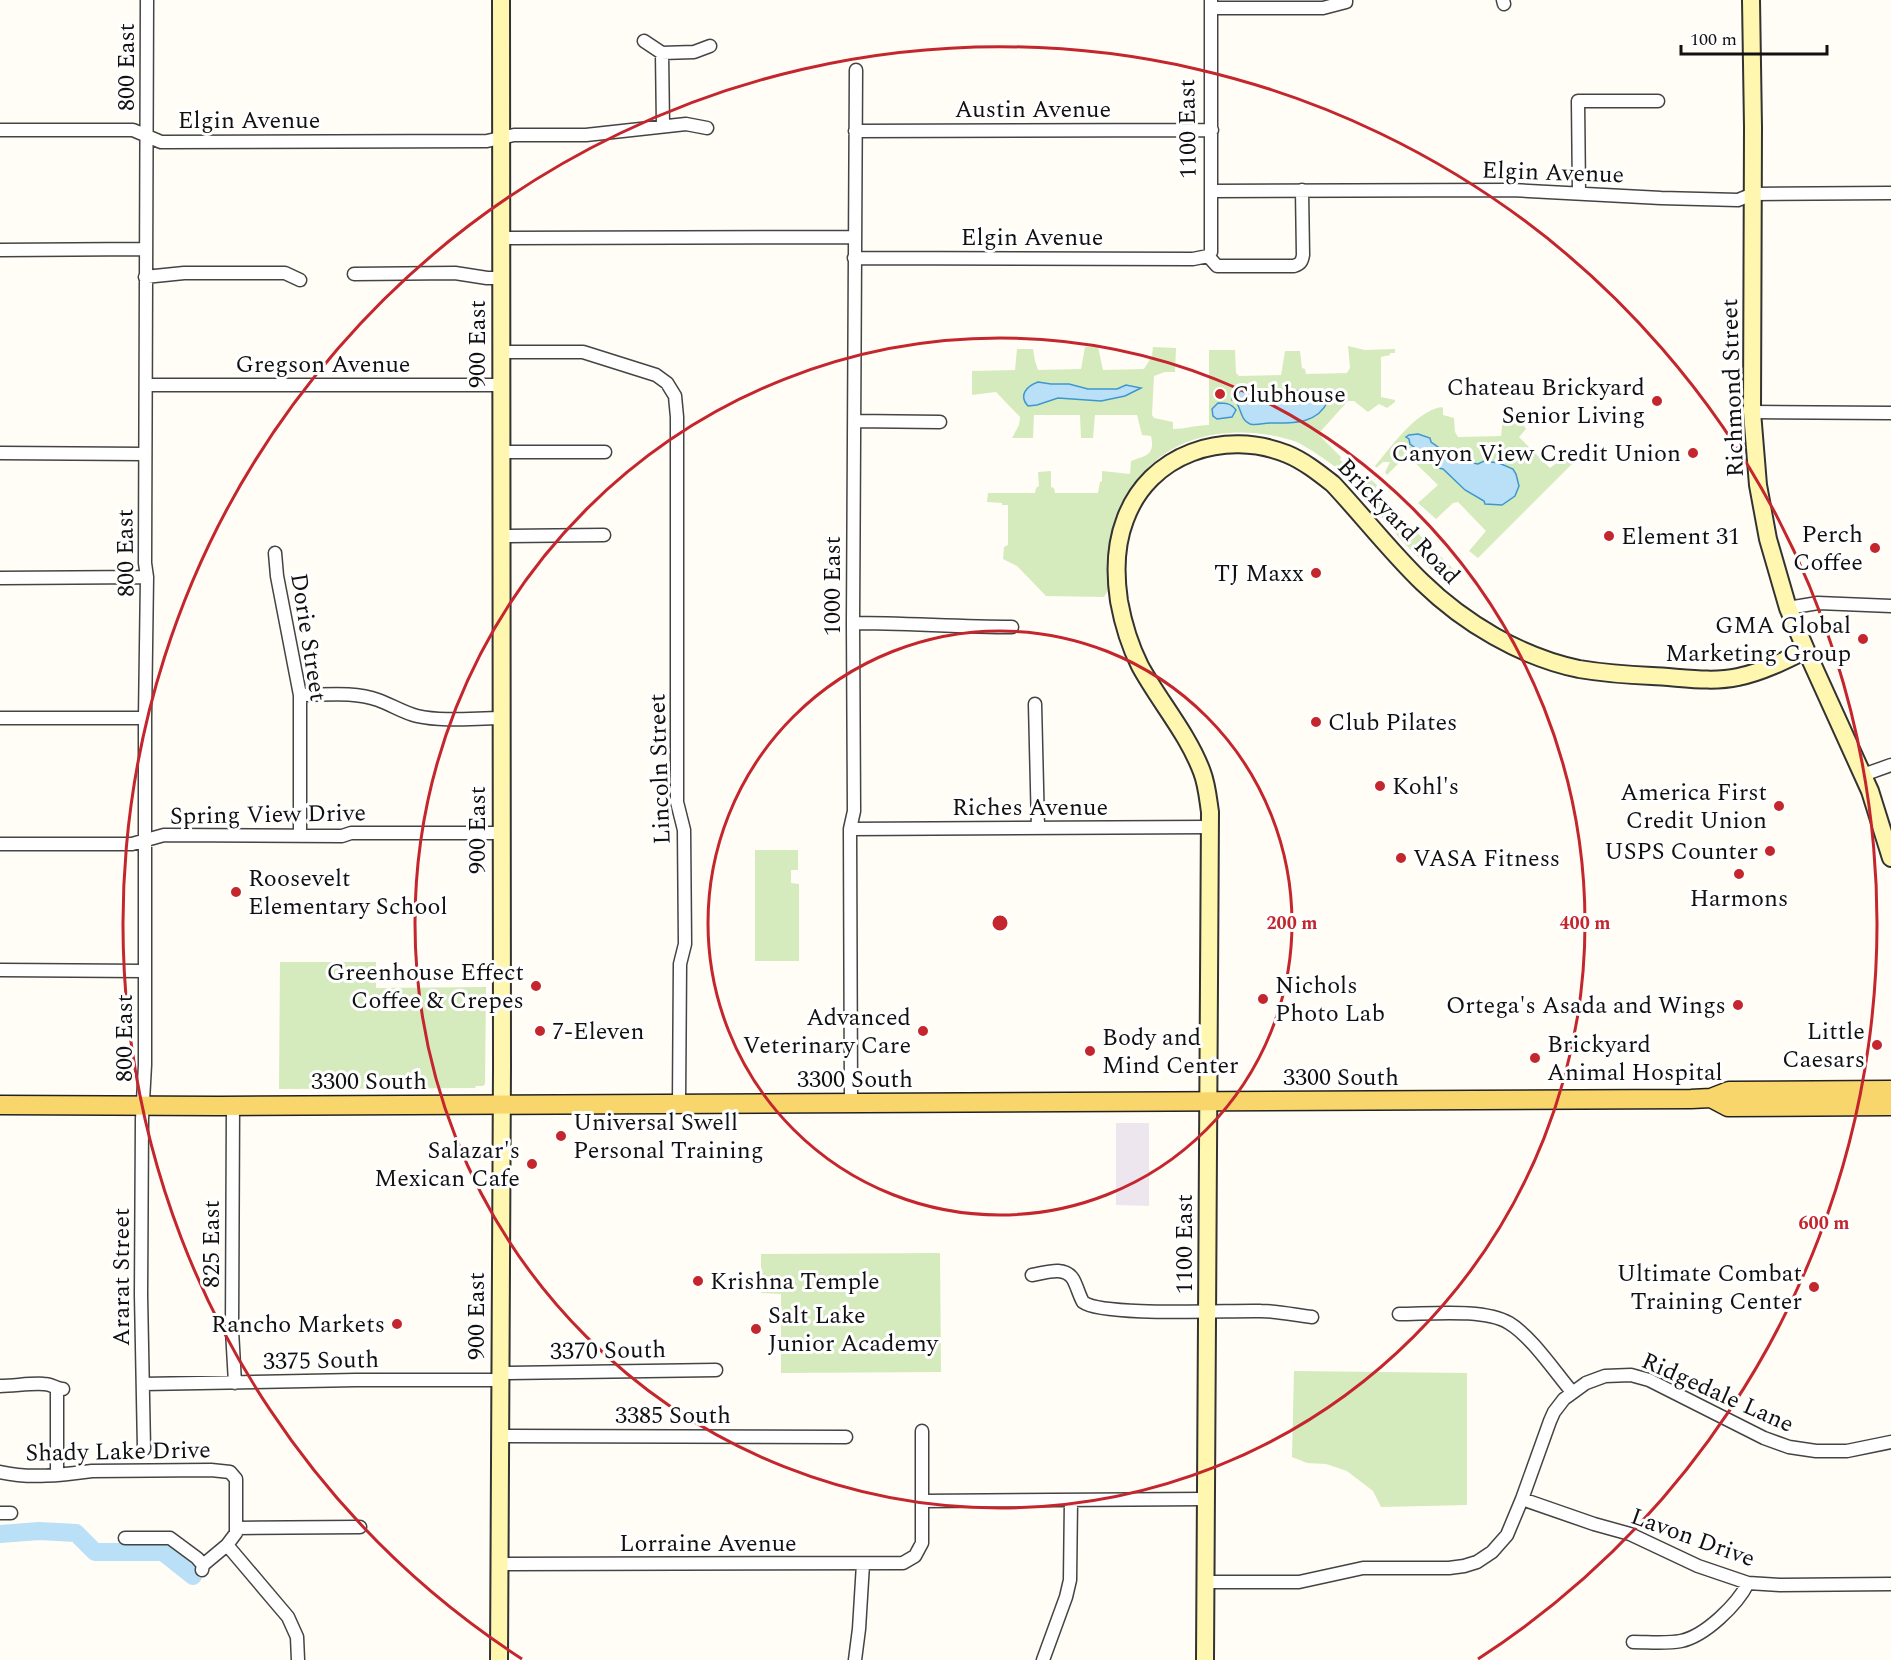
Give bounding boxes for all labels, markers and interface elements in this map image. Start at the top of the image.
scale bar [1681,18,1826,56]
street label: 800 East [109,23,145,111]
text: 100 m [1690,26,1737,53]
street label: 1100 East [1169,79,1207,179]
street label: Austin Avenue [955,92,1111,128]
street label: Elgin Avenue [178,103,320,139]
street label: Elgin Avenue [1481,153,1625,193]
street label: Elgin Avenue [961,220,1103,256]
street label: Richmond Street [1712,298,1754,478]
street label: 900 East [460,300,496,388]
street label: Gregson Avenue [236,347,410,383]
place label: Chateau Brickyard Senior Living [1447,370,1645,434]
place label: Clubhouse [1232,377,1346,413]
marker: Clubhouse [1213,387,1227,401]
marker: Chateau Brickyard Senior Living [1650,394,1664,408]
place label: Canyon View Credit Union [1391,436,1681,472]
marker: Canyon View Credit Union [1686,446,1700,460]
street label: Brickyard Road [1328,450,1468,593]
street label: 800 East [107,509,145,597]
place label: Perch Coffee [1793,517,1863,581]
place label: Element 31 [1621,519,1740,555]
marker: Element 31 [1602,529,1616,543]
street label: 1000 East [815,536,851,636]
marker: Perch Coffee [1868,541,1882,555]
place label: TJ Maxx [1214,556,1304,592]
marker: TJ Maxx [1309,566,1323,580]
street label: Dorie Street [280,571,336,704]
place label: GMA Global Marketing Group [1665,608,1851,672]
marker: GMA Global Marketing Group [1856,632,1870,646]
street label: Lincoln Street [639,693,681,845]
place label: Club Pilates [1328,705,1457,741]
marker: Club Pilates [1309,715,1323,729]
place label: Kohl's [1392,769,1459,805]
place label: America First Credit Union [1620,775,1767,839]
marker: Kohl's [1373,779,1387,793]
street label: 900 East [460,786,496,874]
street label: Riches Avenue [952,790,1108,826]
street label: Spring View Drive [170,795,366,835]
marker: America First Credit Union [1772,799,1786,813]
place label: USPS Counter [1604,834,1758,870]
place label: VASA Fitness [1413,841,1560,877]
marker: USPS Counter [1763,844,1777,858]
marker: VASA Fitness [1394,851,1408,865]
place label: Roosevelt Elementary School [248,861,448,925]
marker: Harmons [1732,867,1746,881]
place label: Harmons [1690,881,1788,917]
marker: Roosevelt Elementary School [229,885,243,899]
text: 200 m [1266,910,1318,937]
text: 400 m [1559,910,1611,937]
centre of rings [990,913,1010,933]
place label: Greenhouse Effect Coffee & Crepes [327,955,524,1019]
place label: Nichols Photo Lab [1275,968,1385,1032]
marker: Greenhouse Effect Coffee & Crepes [529,979,543,993]
place label: Ortega's Asada and Wings [1446,988,1726,1024]
marker: Nichols Photo Lab [1256,992,1270,1006]
street label: 800 East [107,994,143,1082]
marker: Ortega's Asada and Wings [1731,998,1745,1012]
place label: Advanced Veterinary Care [743,1000,911,1064]
place label: 7-Eleven [552,1014,644,1050]
place label: Little Caesars [1782,1014,1865,1078]
place label: Body and Mind Center [1102,1020,1239,1084]
marker: 7-Eleven [533,1024,547,1038]
marker: Advanced Veterinary Care [916,1024,930,1038]
place label: Brickyard Animal Hospital [1547,1027,1723,1091]
marker: Little Caesars [1870,1038,1884,1052]
marker: Body and Mind Center [1083,1044,1097,1058]
marker: Brickyard Animal Hospital [1528,1051,1542,1065]
street label: 3300 South [1283,1060,1399,1096]
street label: 3300 South [797,1062,913,1098]
street label: 3300 South [311,1064,427,1100]
place label: Universal Swell Personal Training [573,1105,764,1169]
marker: Universal Swell Personal Training [554,1129,568,1143]
place label: Salazar's Mexican Cafe [374,1133,520,1197]
marker: Salazar's Mexican Cafe [525,1157,539,1171]
street label: 1100 East [1167,1194,1203,1294]
street label: 825 East [194,1200,230,1288]
street label: Ararat Street [104,1208,140,1346]
text: 600 m [1798,1210,1850,1237]
place label: Ultimate Combat Training Center [1617,1256,1802,1320]
place label: Krishna Temple [710,1264,880,1300]
street label: 900 East [459,1272,495,1360]
marker: Krishna Temple [691,1274,705,1288]
marker: Ultimate Combat Training Center [1807,1280,1821,1294]
place label: Salt Lake Junior Academy [768,1298,940,1362]
place label: Rancho Markets [211,1307,385,1343]
marker: Rancho Markets [390,1317,404,1331]
marker: Salt Lake Junior Academy [749,1322,763,1336]
street label: 3370 South [550,1332,666,1370]
street label: 3375 South [263,1342,379,1380]
street label: Ridgedale Lane [1636,1343,1800,1443]
street label: 3385 South [615,1398,731,1434]
street label: Shady Lake Drive [25,1432,211,1472]
street label: Lavon Drive [1625,1499,1760,1577]
street label: Lorraine Avenue [619,1526,797,1562]

